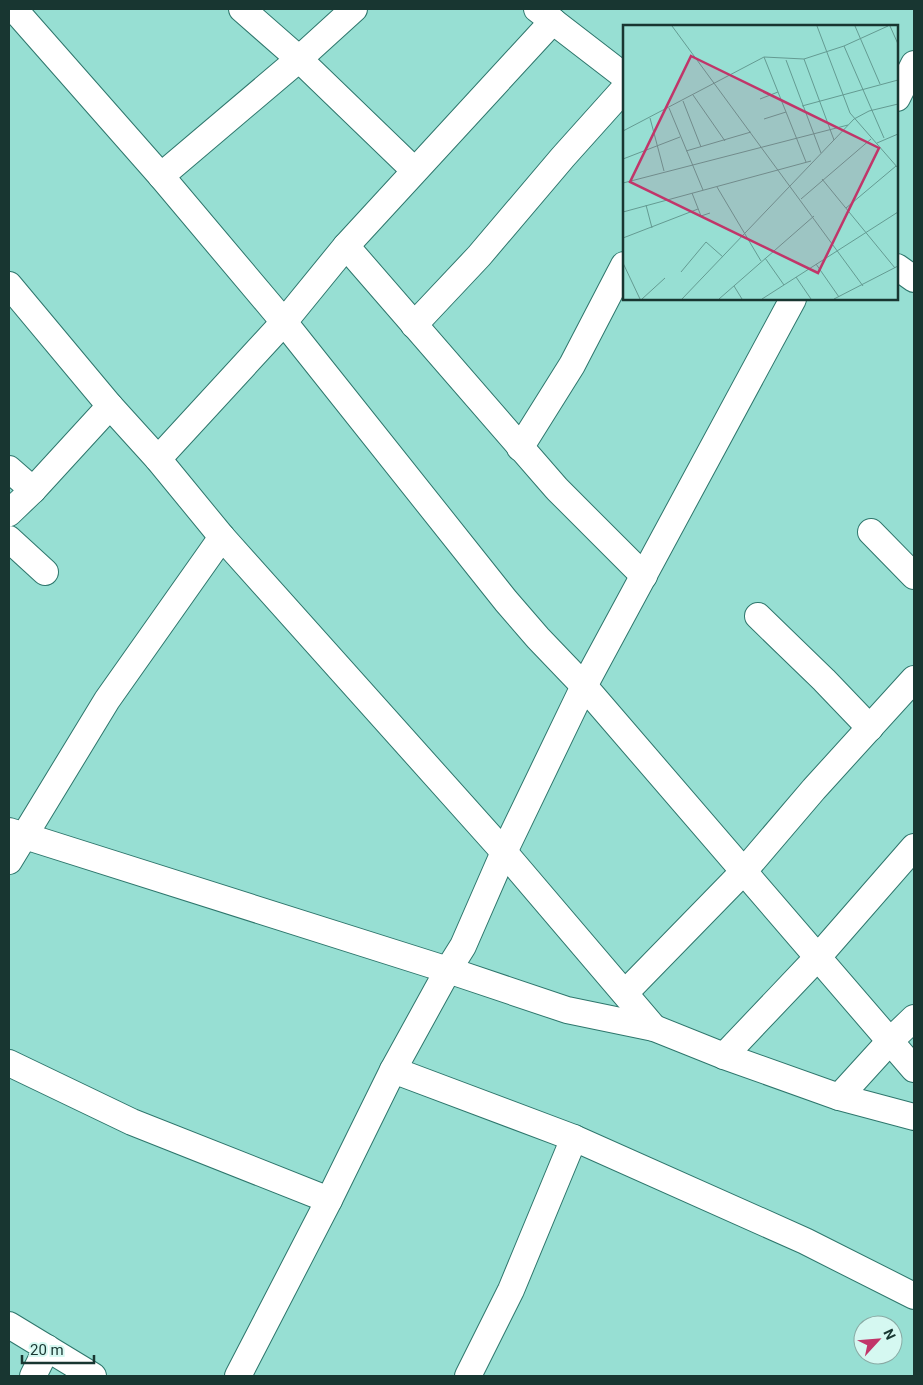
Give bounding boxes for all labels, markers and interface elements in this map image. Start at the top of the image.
inset map [623,25,898,300]
north arrow [853,1315,903,1365]
text: N [880,1326,899,1342]
scale bar [22,1332,95,1364]
text: 20 m [30,1341,64,1359]

